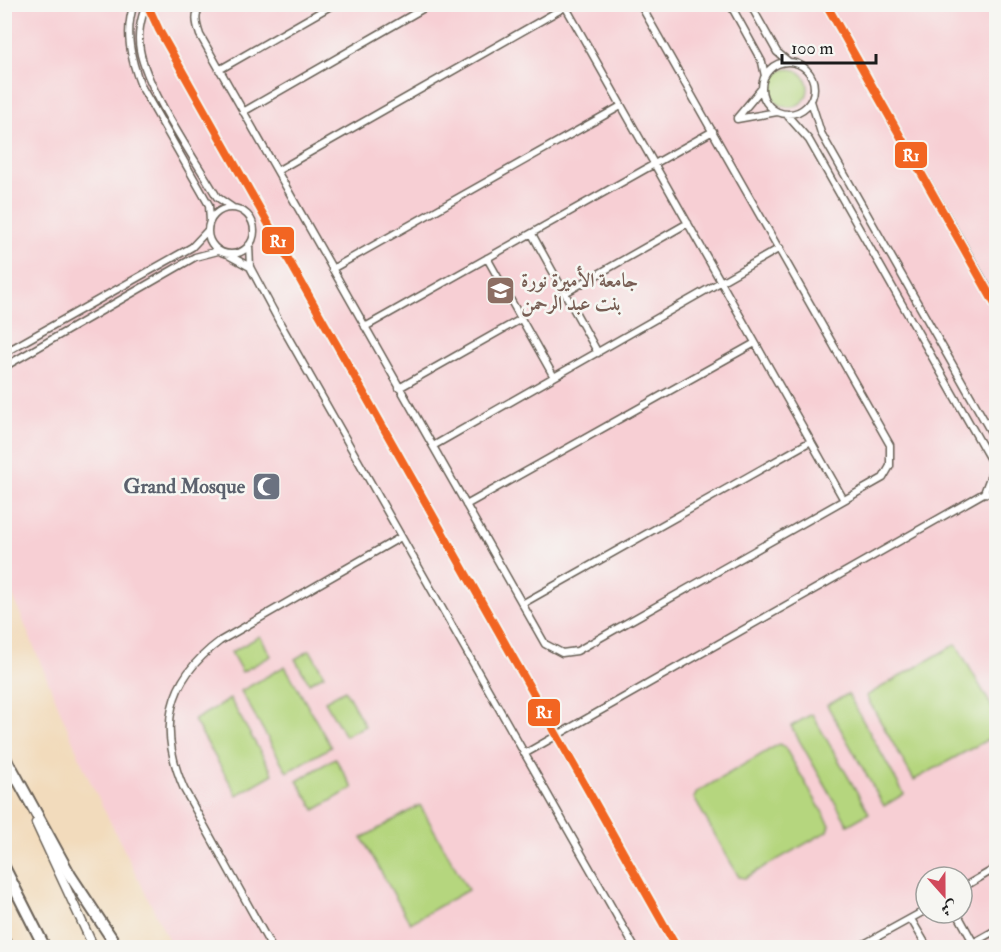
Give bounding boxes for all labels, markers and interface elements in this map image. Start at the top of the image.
scale bar [782,27,876,65]
text: 100 m [791,37,834,60]
line badge: R1 [894,141,928,169]
text: R1 [902,146,920,166]
line badge: R1 [261,226,295,255]
text: R1 [269,232,287,252]
place label: جامعة الأميرة نورة بنت عبد الرحمن [521,265,638,317]
school or university icon: جامعة الأميرة نورة بنت عبد الرحمن [484,275,516,307]
mosque icon: Grand Mosque [250,470,282,502]
place label: Grand Mosque [124,474,246,500]
line badge: R1 [527,698,561,727]
text: R1 [535,703,553,723]
north arrow [914,865,974,925]
text: ش [938,896,960,920]

